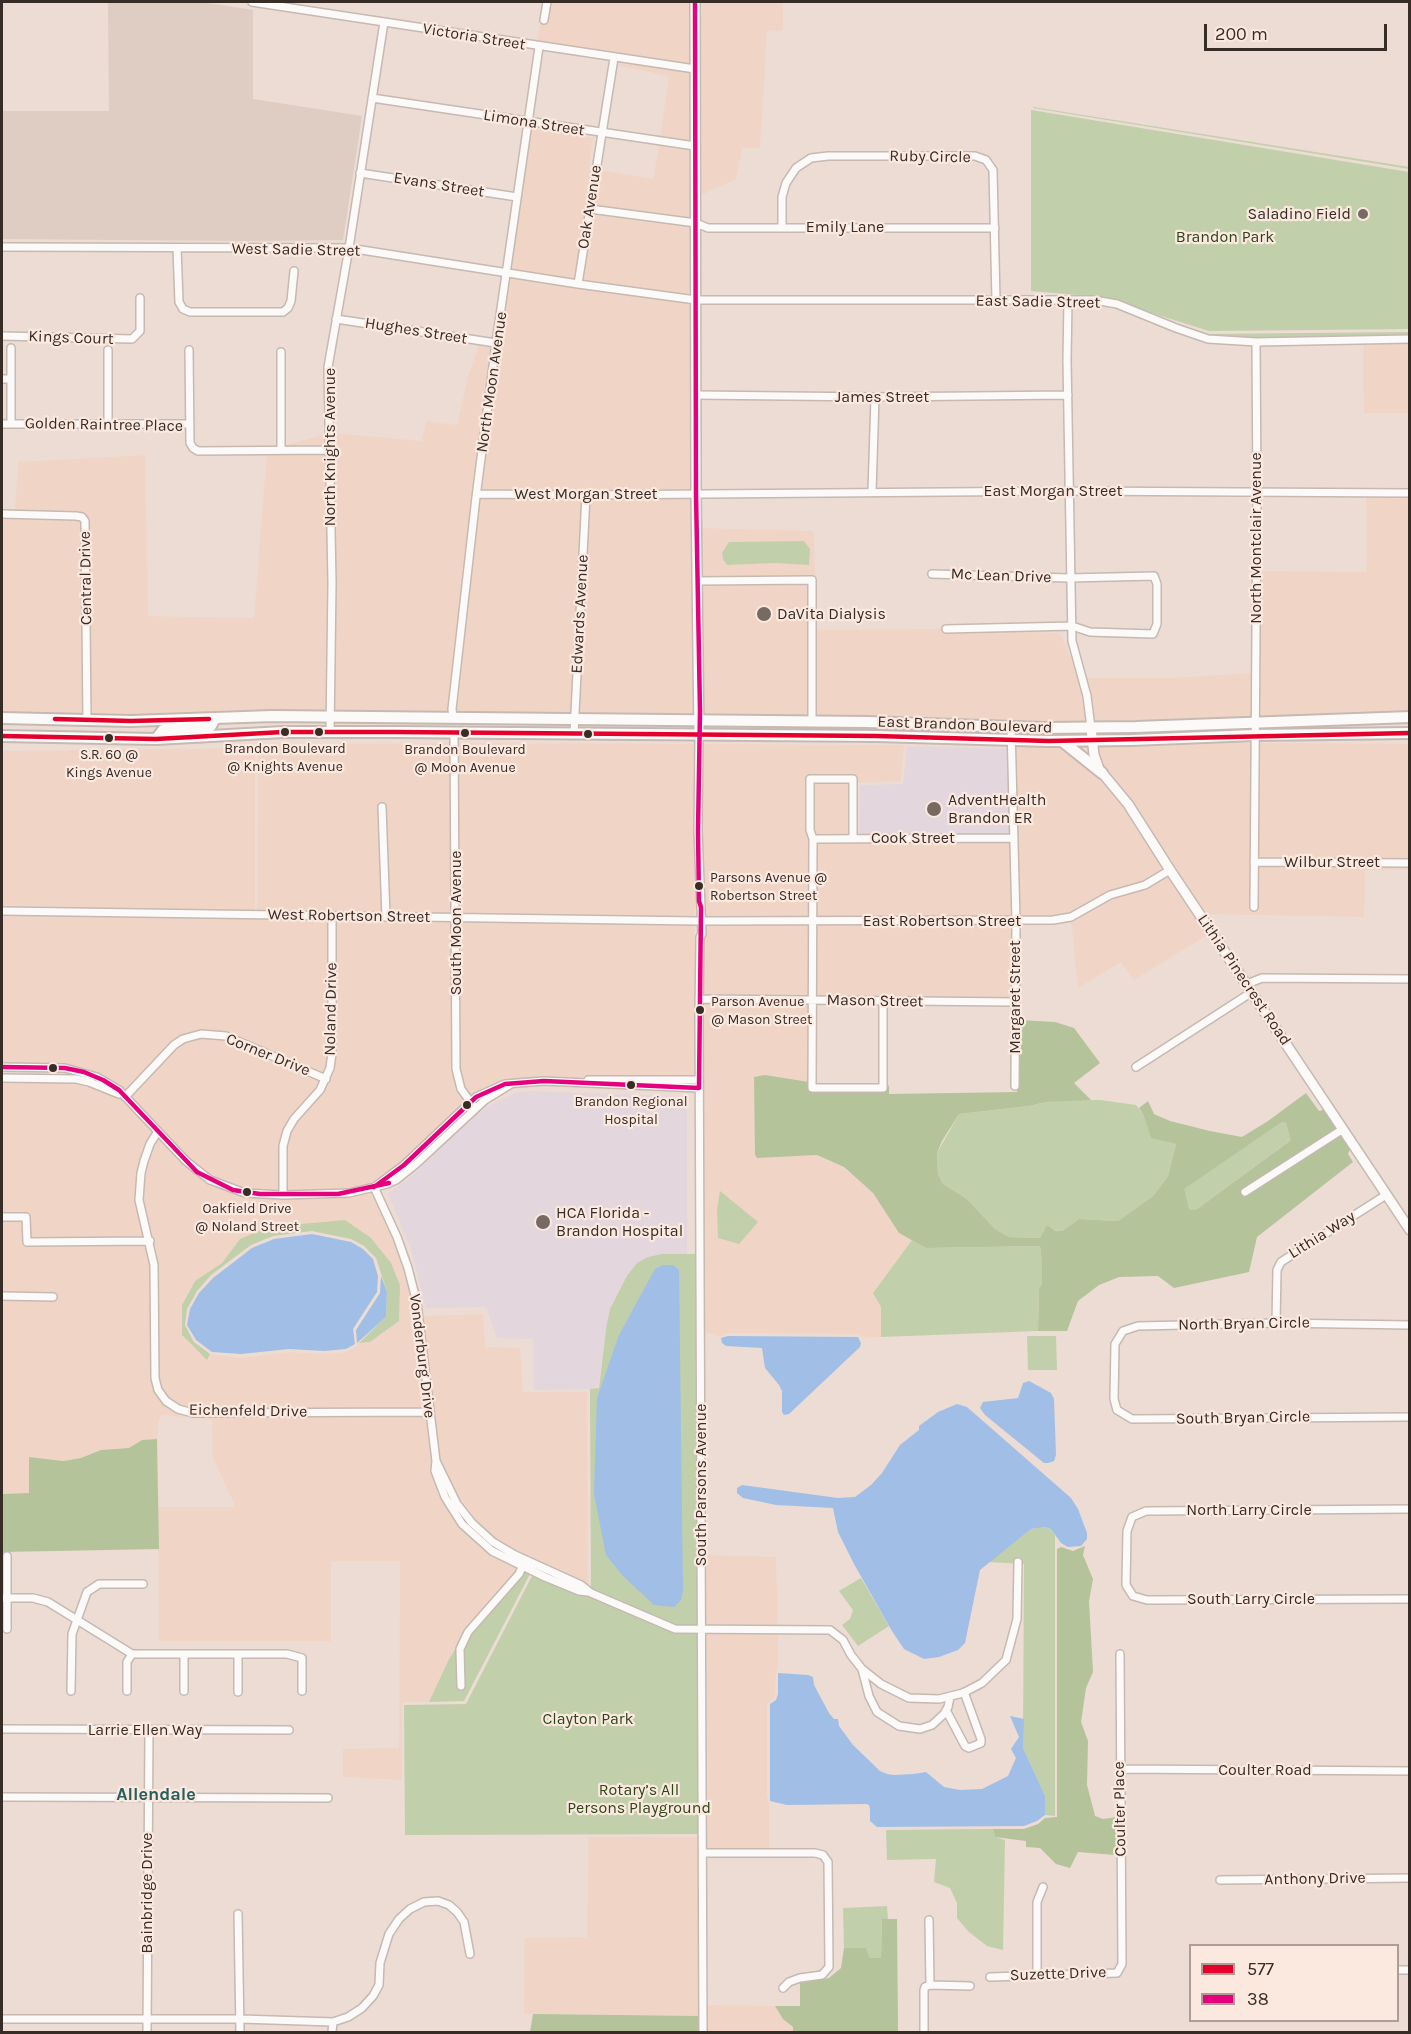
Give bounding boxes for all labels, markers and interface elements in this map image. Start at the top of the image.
scale bar [1207,12,1390,50]
street label: Victoria Street [421,19,527,55]
text: 200 m [1215,23,1268,45]
street label: Limona Street [482,106,586,140]
street label: Ruby Circle [889,147,971,167]
street label: Oak Avenue [574,164,606,250]
street label: Evans Street [392,168,486,202]
place label: Saladino Field [1247,204,1351,224]
marker: Saladino Field [1356,207,1370,221]
street label: Emily Lane [806,217,884,237]
park label: Brandon Park [1176,227,1274,247]
street label: West Sadie Street [231,239,361,261]
street label: East Sadie Street [975,291,1101,313]
street label: North Moon Avenue [473,310,511,454]
street label: Hughes Street [363,313,469,349]
street label: Kings Court [28,327,114,349]
street label: North Knights Avenue [320,368,340,526]
street label: James Street [835,387,929,407]
street label: Golden Raintree Place [25,414,183,436]
street label: North Montclair Avenue [1246,452,1266,624]
street label: East Morgan Street [983,481,1123,501]
street label: West Morgan Street [514,484,658,504]
street label: Central Drive [76,531,96,625]
street label: Edwards Avenue [567,554,593,674]
street label: Mc Lean Drive [950,565,1052,587]
place label: DaVita Dialysis [777,604,886,624]
marker: DaVita Dialysis [755,605,773,623]
street label: East Brandon Boulevard [877,712,1053,738]
marker: Brandon Boulevard @ Knights Avenue [279,726,291,738]
unlabelled marker [313,726,325,738]
marker: Brandon Boulevard @ Moon Avenue [459,727,471,739]
unlabelled marker [582,728,594,740]
marker: S.R. 60 @ Kings Avenue [103,732,115,744]
place label: Brandon Boulevard @ Knights Avenue [224,741,346,774]
place label: Brandon Boulevard @ Moon Avenue [404,742,526,774]
place label: S.R. 60 @ Kings Avenue [66,747,152,780]
place label: AdventHealth Brandon ER [948,790,1046,828]
marker: AdventHealth Brandon ER [925,800,943,818]
street label: Cook Street [871,828,955,848]
street label: South Moon Avenue [446,851,466,995]
street label: Wilbur Street [1284,852,1380,872]
place label: Parsons Avenue @ Robertson Street [710,870,827,903]
marker: Parsons Avenue @ Robertson Street [693,880,705,892]
street label: West Robertson Street [267,905,431,927]
street label: East Robertson Street [863,911,1021,931]
street label: Lithia Pinecrest Road [1193,911,1295,1049]
street label: Margaret Street [1005,940,1025,1054]
street label: Noland Drive [321,962,341,1056]
street label: Mason Street [826,991,924,1011]
place label: Parson Avenue @ Mason Street [711,994,812,1026]
marker: Parson Avenue @ Mason Street [694,1004,706,1016]
street label: Corner Drive [223,1029,313,1081]
unlabelled marker [47,1062,59,1074]
marker: Brandon Regional Hospital [625,1079,637,1091]
place label: Brandon Regional Hospital [574,1094,688,1126]
unlabelled marker [461,1099,473,1111]
marker: Oakfield Drive @ Noland Street [241,1186,253,1198]
place label: Oakfield Drive @ Noland Street [195,1201,299,1234]
place label: HCA Florida - Brandon Hospital [556,1203,683,1241]
street label: Lithia Way [1285,1207,1359,1263]
marker: HCA Florida - Brandon Hospital [534,1213,552,1231]
street label: Vonderburg Drive [405,1293,439,1419]
street label: North Bryan Circle [1178,1313,1310,1335]
street label: Eichenfeld Drive [189,1400,307,1422]
street label: South Parsons Avenue [691,1404,711,1566]
street label: South Bryan Circle [1176,1407,1310,1429]
street label: North Larry Circle [1186,1500,1312,1520]
street label: South Larry Circle [1187,1589,1315,1609]
park label: Clayton Park [542,1709,634,1729]
street label: Larrie Ellen Way [88,1720,202,1740]
street label: Coulter Road [1218,1760,1312,1780]
street label: Coulter Place [1110,1761,1130,1857]
park label: Rotary’s All Persons Playground [567,1780,711,1818]
district label: Allendale [116,1784,196,1806]
street label: Bainbridge Drive [137,1832,157,1954]
street label: Anthony Drive [1264,1869,1366,1889]
legend [1189,1944,1399,2022]
text: 577 [1247,1958,1274,1980]
street label: Suzette Drive [1009,1963,1107,1985]
text: 38 [1247,1988,1269,2010]

